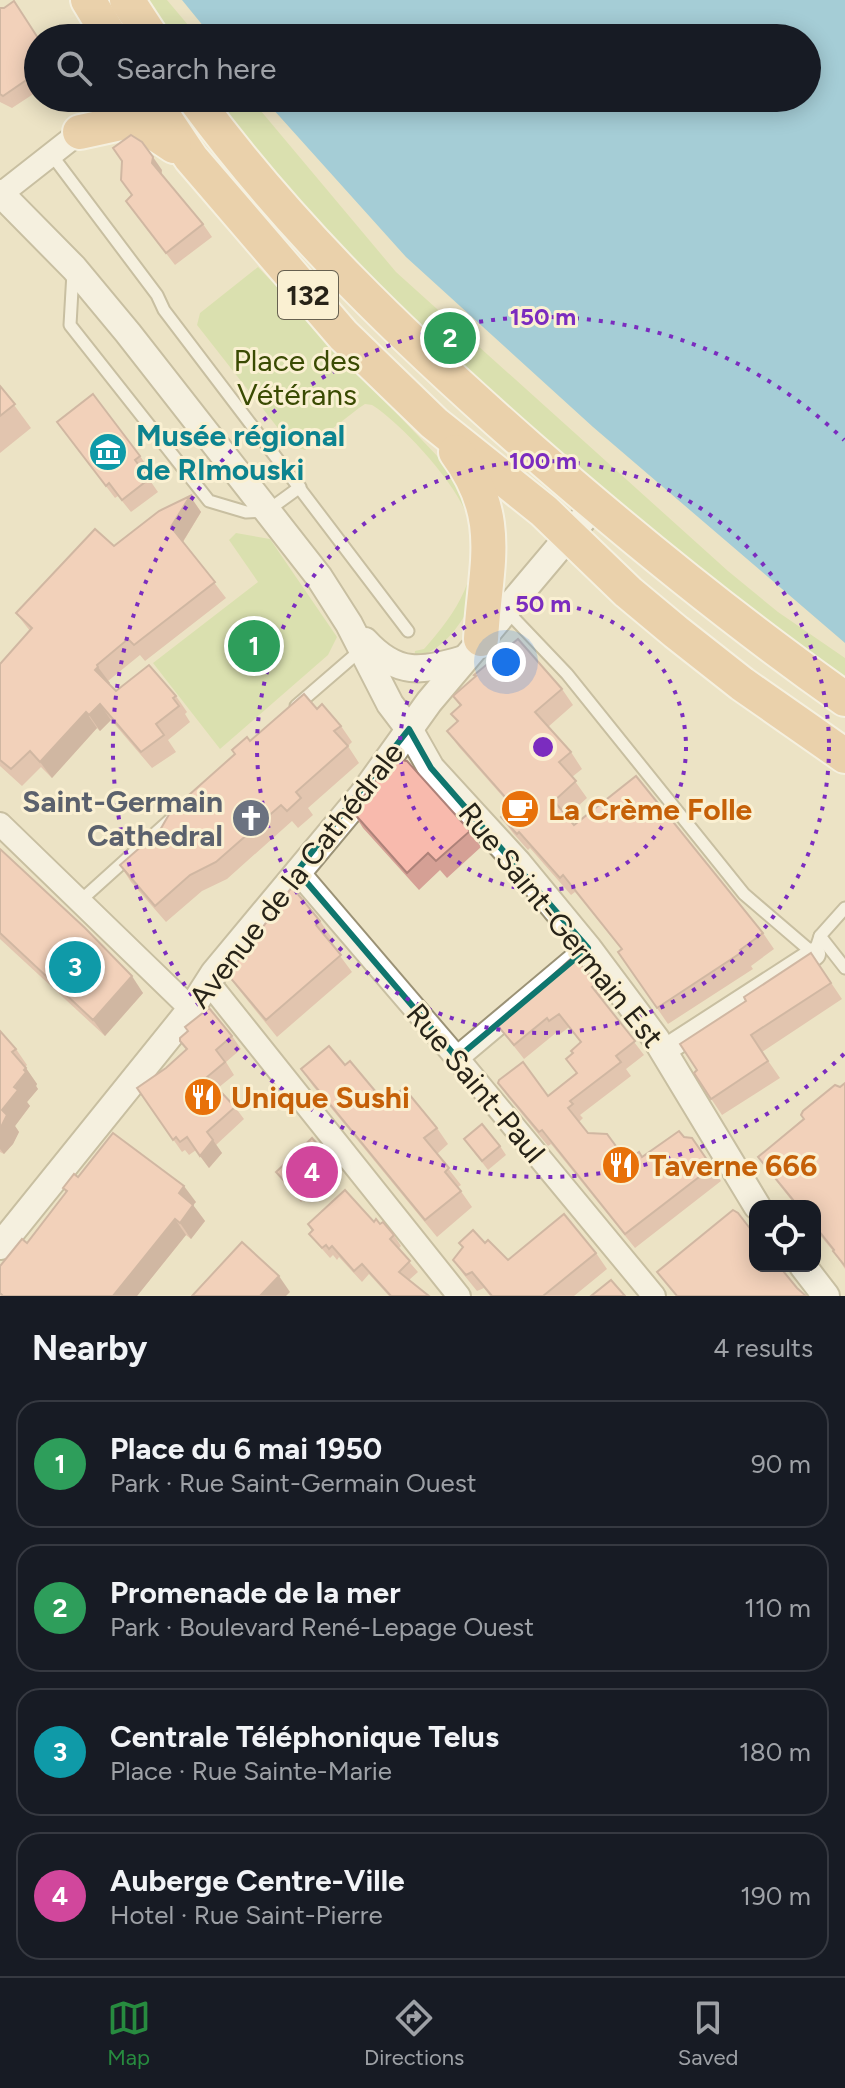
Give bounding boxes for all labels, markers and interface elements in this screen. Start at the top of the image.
search box [24,24,821,112]
icon: search [52,46,96,90]
text: Search here [116,50,276,87]
road number: 132 [278,271,338,319]
text: 150 m [510,302,576,331]
pin: 2 [424,308,476,368]
park label: Place des Vétérans [233,342,361,413]
place label: Musée régional de RImouski [136,417,345,488]
museum icon: Musée régional de RImouski [87,431,129,473]
text: 100 m [509,446,577,475]
text: 50 m [515,589,571,618]
pin: 1 [228,616,280,676]
your location [486,642,526,682]
centre of rings [529,733,557,761]
street label: Avenue de la Cathédrale [181,735,411,1015]
place label: Saint-Germain Cathedral [22,783,223,854]
cafe icon: La Crème Folle [499,788,541,830]
place label: La Crème Folle [548,791,753,828]
street label: Rue Saint-Germain Est [451,795,671,1055]
church icon: Saint-Germain Cathedral [230,797,272,839]
pin: 3 [49,937,101,997]
street label: Rue Saint-Paul [399,996,553,1170]
restaurant icon: Unique Sushi [182,1076,224,1118]
place label: Unique Sushi [231,1079,410,1116]
pin: 4 [286,1142,338,1202]
restaurant icon: Taverne 666 [600,1144,642,1186]
place label: Taverne 666 [649,1147,817,1184]
map controls [749,1200,821,1272]
button: locate [749,1200,821,1272]
text: Nearby [32,1328,147,1369]
text: 4 results [713,1332,813,1364]
text: Place du 6 mai 1950 [110,1430,382,1467]
text: 1 [55,1448,65,1480]
text: 90 m [751,1448,811,1480]
text: Park · Rue Saint-Germain Ouest [110,1467,477,1499]
text: Promenade de la mer [110,1574,401,1611]
text: 2 [52,1592,68,1624]
text: 110 m [744,1592,811,1624]
text: Park · Boulevard René-Lepage Ouest [110,1611,534,1643]
text: Centrale Téléphonique Telus [110,1718,499,1755]
text: 3 [53,1736,67,1768]
text: 180 m [739,1736,811,1768]
text: Place · Rue Sainte-Marie [110,1755,392,1787]
text: Auberge Centre-Ville [110,1862,405,1899]
text: 4 [52,1880,68,1912]
text: 190 m [740,1880,811,1912]
text: Hotel · Rue Saint-Pierre [110,1899,383,1931]
tab: Map [107,1996,151,2071]
tab: Directions [364,1996,464,2071]
tab: Saved [678,1996,738,2071]

